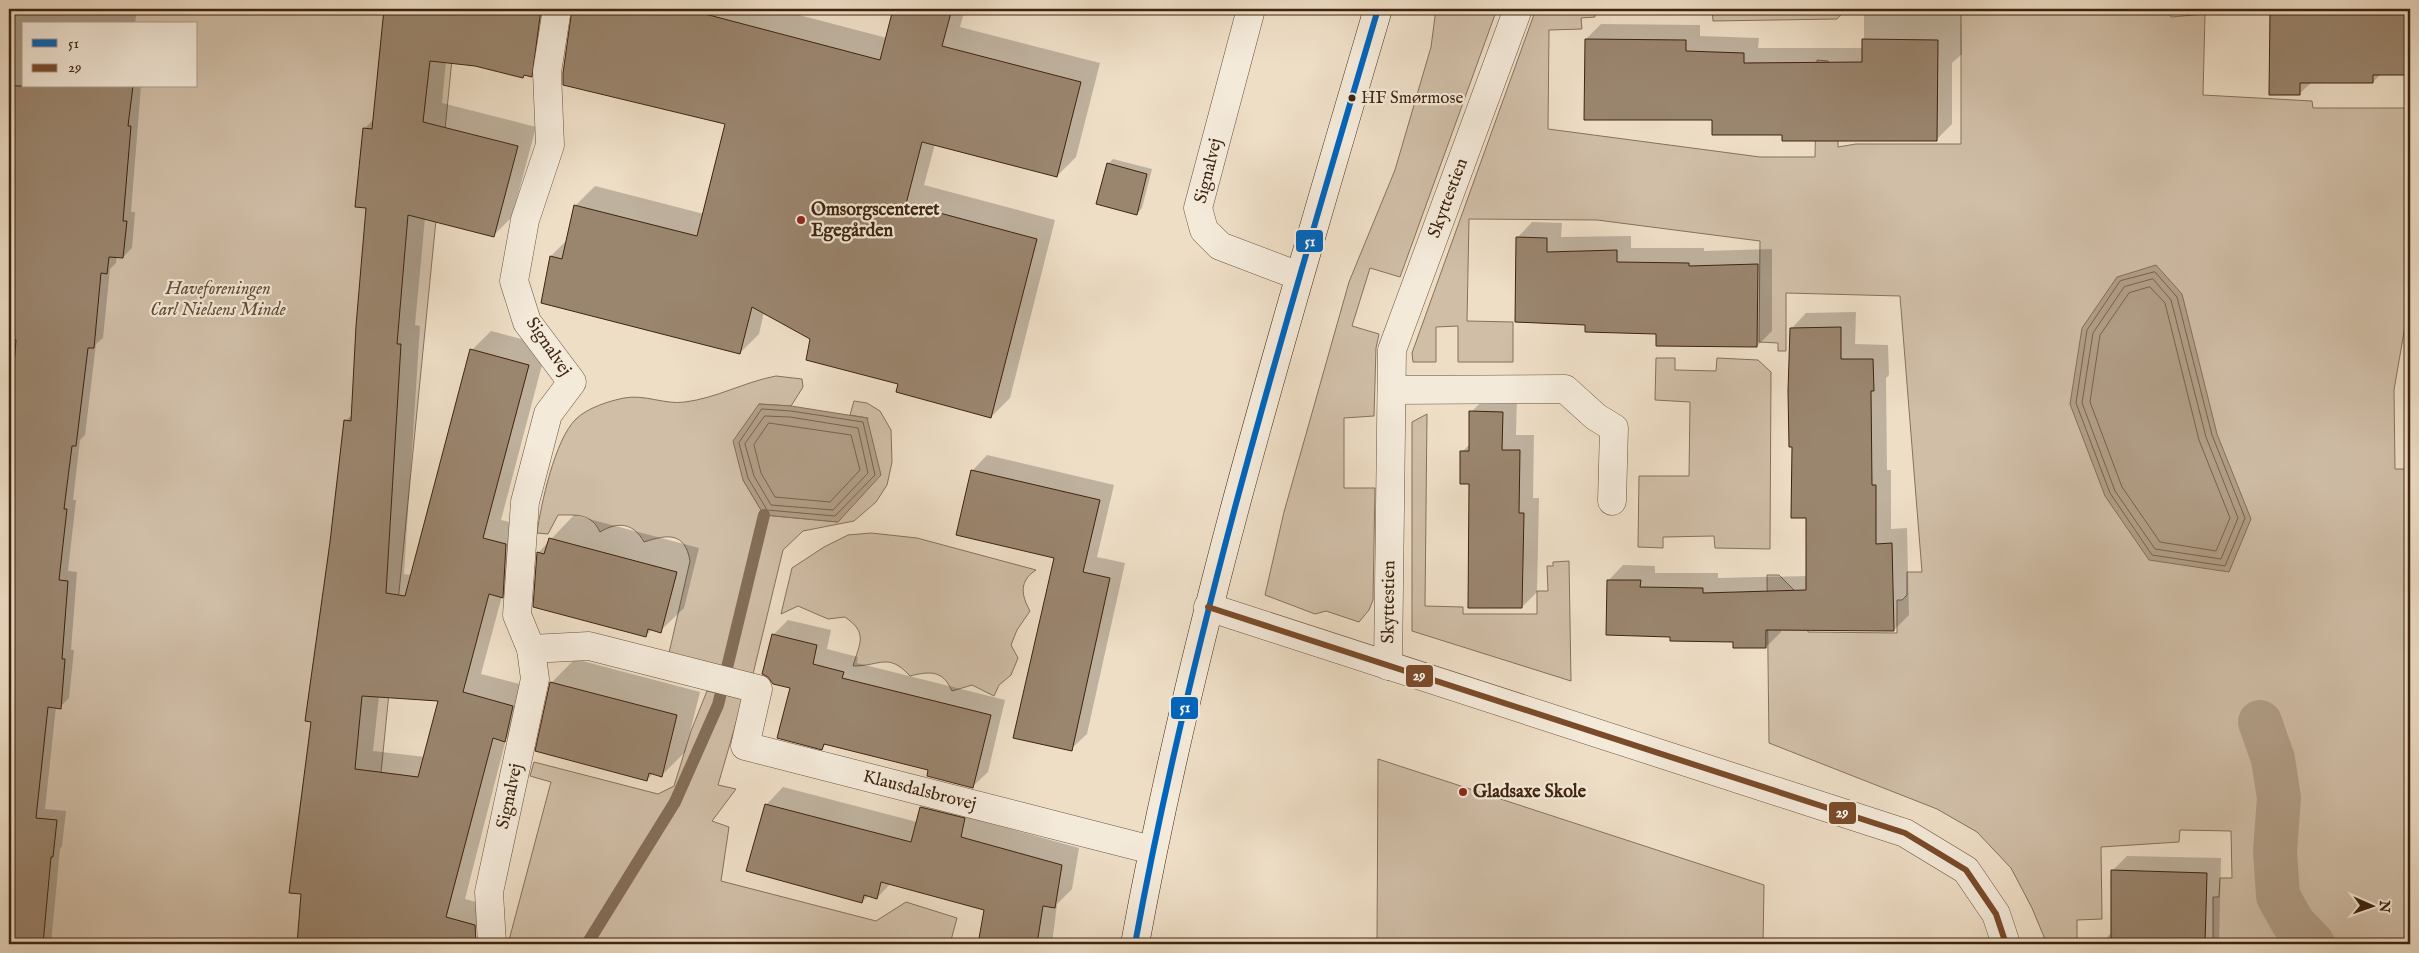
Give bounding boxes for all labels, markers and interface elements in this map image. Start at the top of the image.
legend [22,22,198,88]
text: 51 [68,34,79,53]
text: 29 [68,58,82,77]
place label: HF Smørmose [1361,88,1463,109]
marker: HF Smørmose [1347,93,1357,103]
street label: Signalvej [1190,136,1228,206]
street label: Skyttestien [1423,155,1474,241]
place label: Omsorgscenteret Egegården [811,199,940,243]
marker: Omsorgscenteret Egegården [795,214,807,226]
line badge: 51 [1295,229,1324,253]
text: 51 [1305,233,1315,251]
park label: Haveforeningen Carl Nielsens Minde [150,278,286,322]
street label: Signalvej [520,313,576,381]
street label: Skyttestien [1377,560,1401,644]
line badge: 29 [1405,664,1434,688]
text: 29 [1413,667,1425,685]
line badge: 51 [1170,696,1199,720]
text: 51 [1180,699,1190,717]
street label: Signalvej [491,761,528,831]
street label: Klausdalsbrovej [860,765,979,816]
place label: Gladsaxe Skole [1473,781,1587,804]
marker: Gladsaxe Skole [1457,786,1469,798]
line badge: 29 [1828,801,1857,825]
text: 29 [1836,804,1848,822]
north arrow [2346,880,2396,930]
text: N [2375,899,2393,913]

